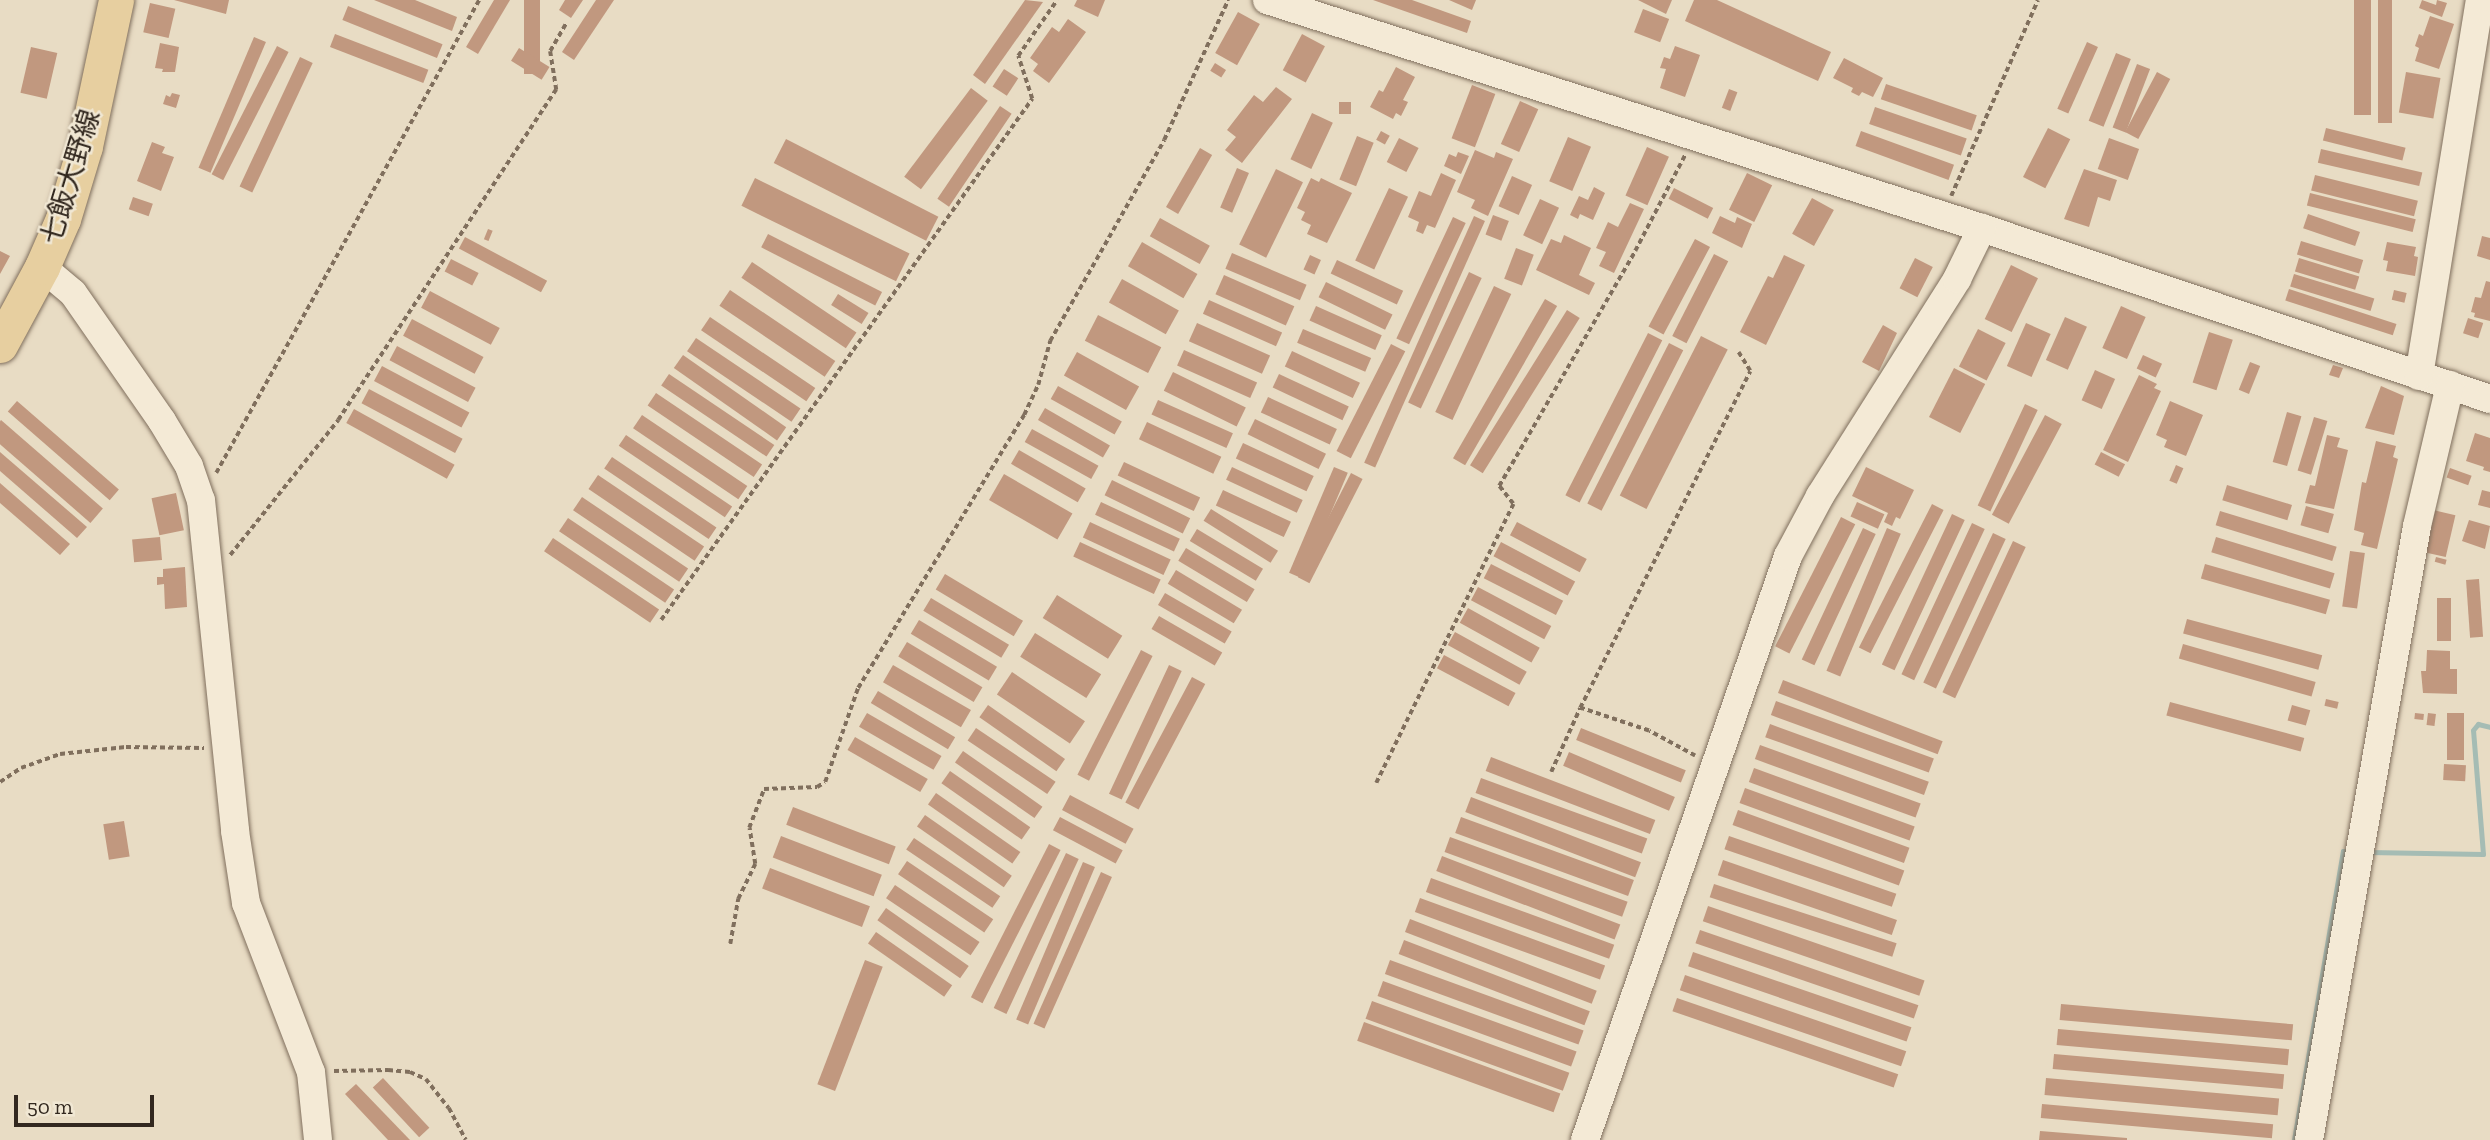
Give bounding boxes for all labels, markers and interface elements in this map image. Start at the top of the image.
street label: 七飯大野線 [34,105,108,249]
scale bar [18,1080,158,1124]
text: 50 m [27,1094,73,1119]

